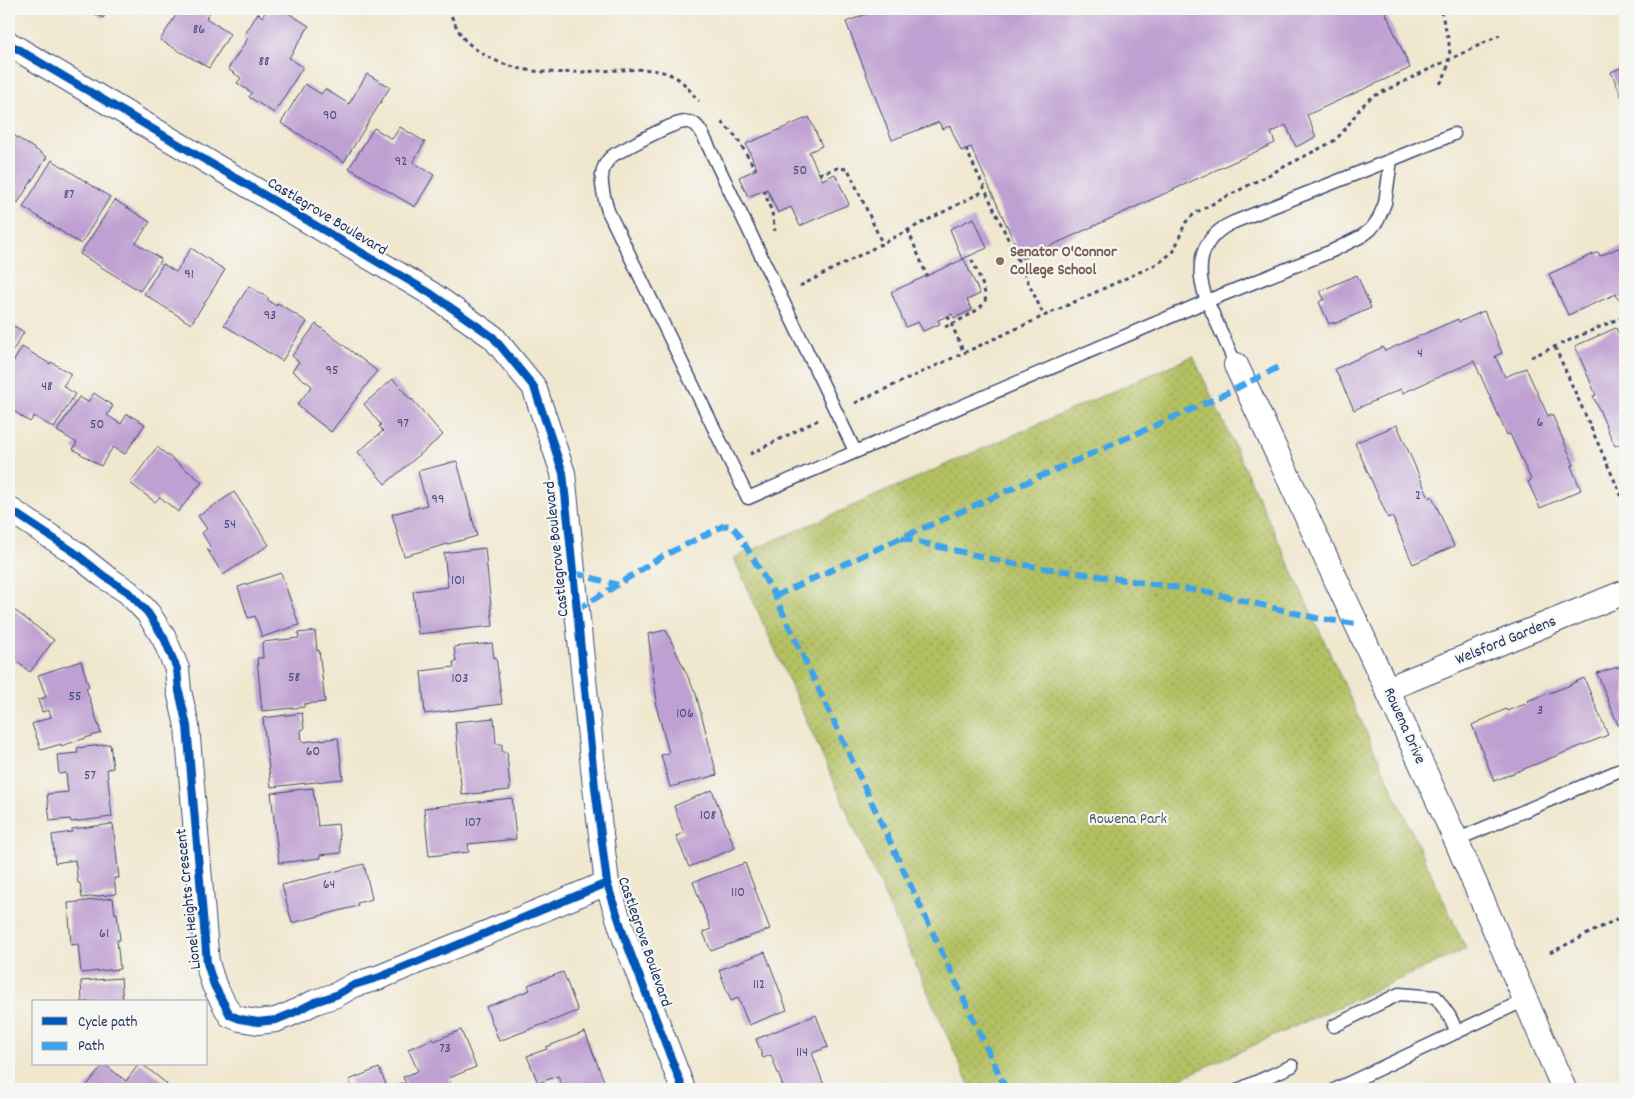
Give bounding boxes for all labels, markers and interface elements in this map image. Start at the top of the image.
house number: 86 [193,20,205,40]
house number: 88 [258,52,270,72]
house number: 90 [323,106,337,126]
house number: 92 [395,152,407,172]
house number: 50 [793,161,807,181]
street label: Castlegrove Boulevard [263,172,391,262]
house number: 87 [64,185,74,205]
place label: Senator O'Connor College School [1010,241,1118,282]
marker: Senator O'Connor College School [994,255,1006,267]
house number: 91 [184,265,194,285]
house number: 93 [264,306,276,326]
house number: 4 [1417,344,1423,364]
house number: 95 [326,361,338,381]
house number: 48 [41,377,53,397]
house number: 6 [1537,413,1544,433]
house number: 97 [397,414,409,434]
house number: 50 [90,415,104,435]
street label: Castlegrove Boulevard [538,480,576,618]
house number: 2 [1415,486,1421,506]
house number: 99 [432,490,444,510]
house number: 54 [224,515,236,535]
house number: 101 [451,571,465,591]
street label: Welsford Gardens [1452,610,1560,672]
house number: 58 [288,668,300,688]
house number: 103 [452,669,468,689]
street label: Rowena Drive [1377,684,1431,768]
house number: 55 [69,687,81,707]
house number: 3 [1537,701,1543,721]
house number: 106 [676,704,694,724]
house number: 60 [306,742,320,762]
house number: 57 [84,766,96,786]
house number: 108 [700,806,717,826]
park label: Rowena Park [1089,808,1167,831]
house number: 107 [465,813,481,833]
street label: Lionel Heights Crescent [170,827,208,971]
street label: Castlegrove Boulevard [611,874,677,1010]
house number: 64 [323,875,335,895]
house number: 110 [731,883,745,903]
house number: 61 [99,924,109,944]
house number: 112 [753,975,765,995]
legend [32,1000,208,1066]
text: Cycle path [78,1012,138,1034]
text: Path [78,1036,104,1058]
house number: 73 [439,1039,451,1059]
house number: 114 [796,1043,808,1063]

